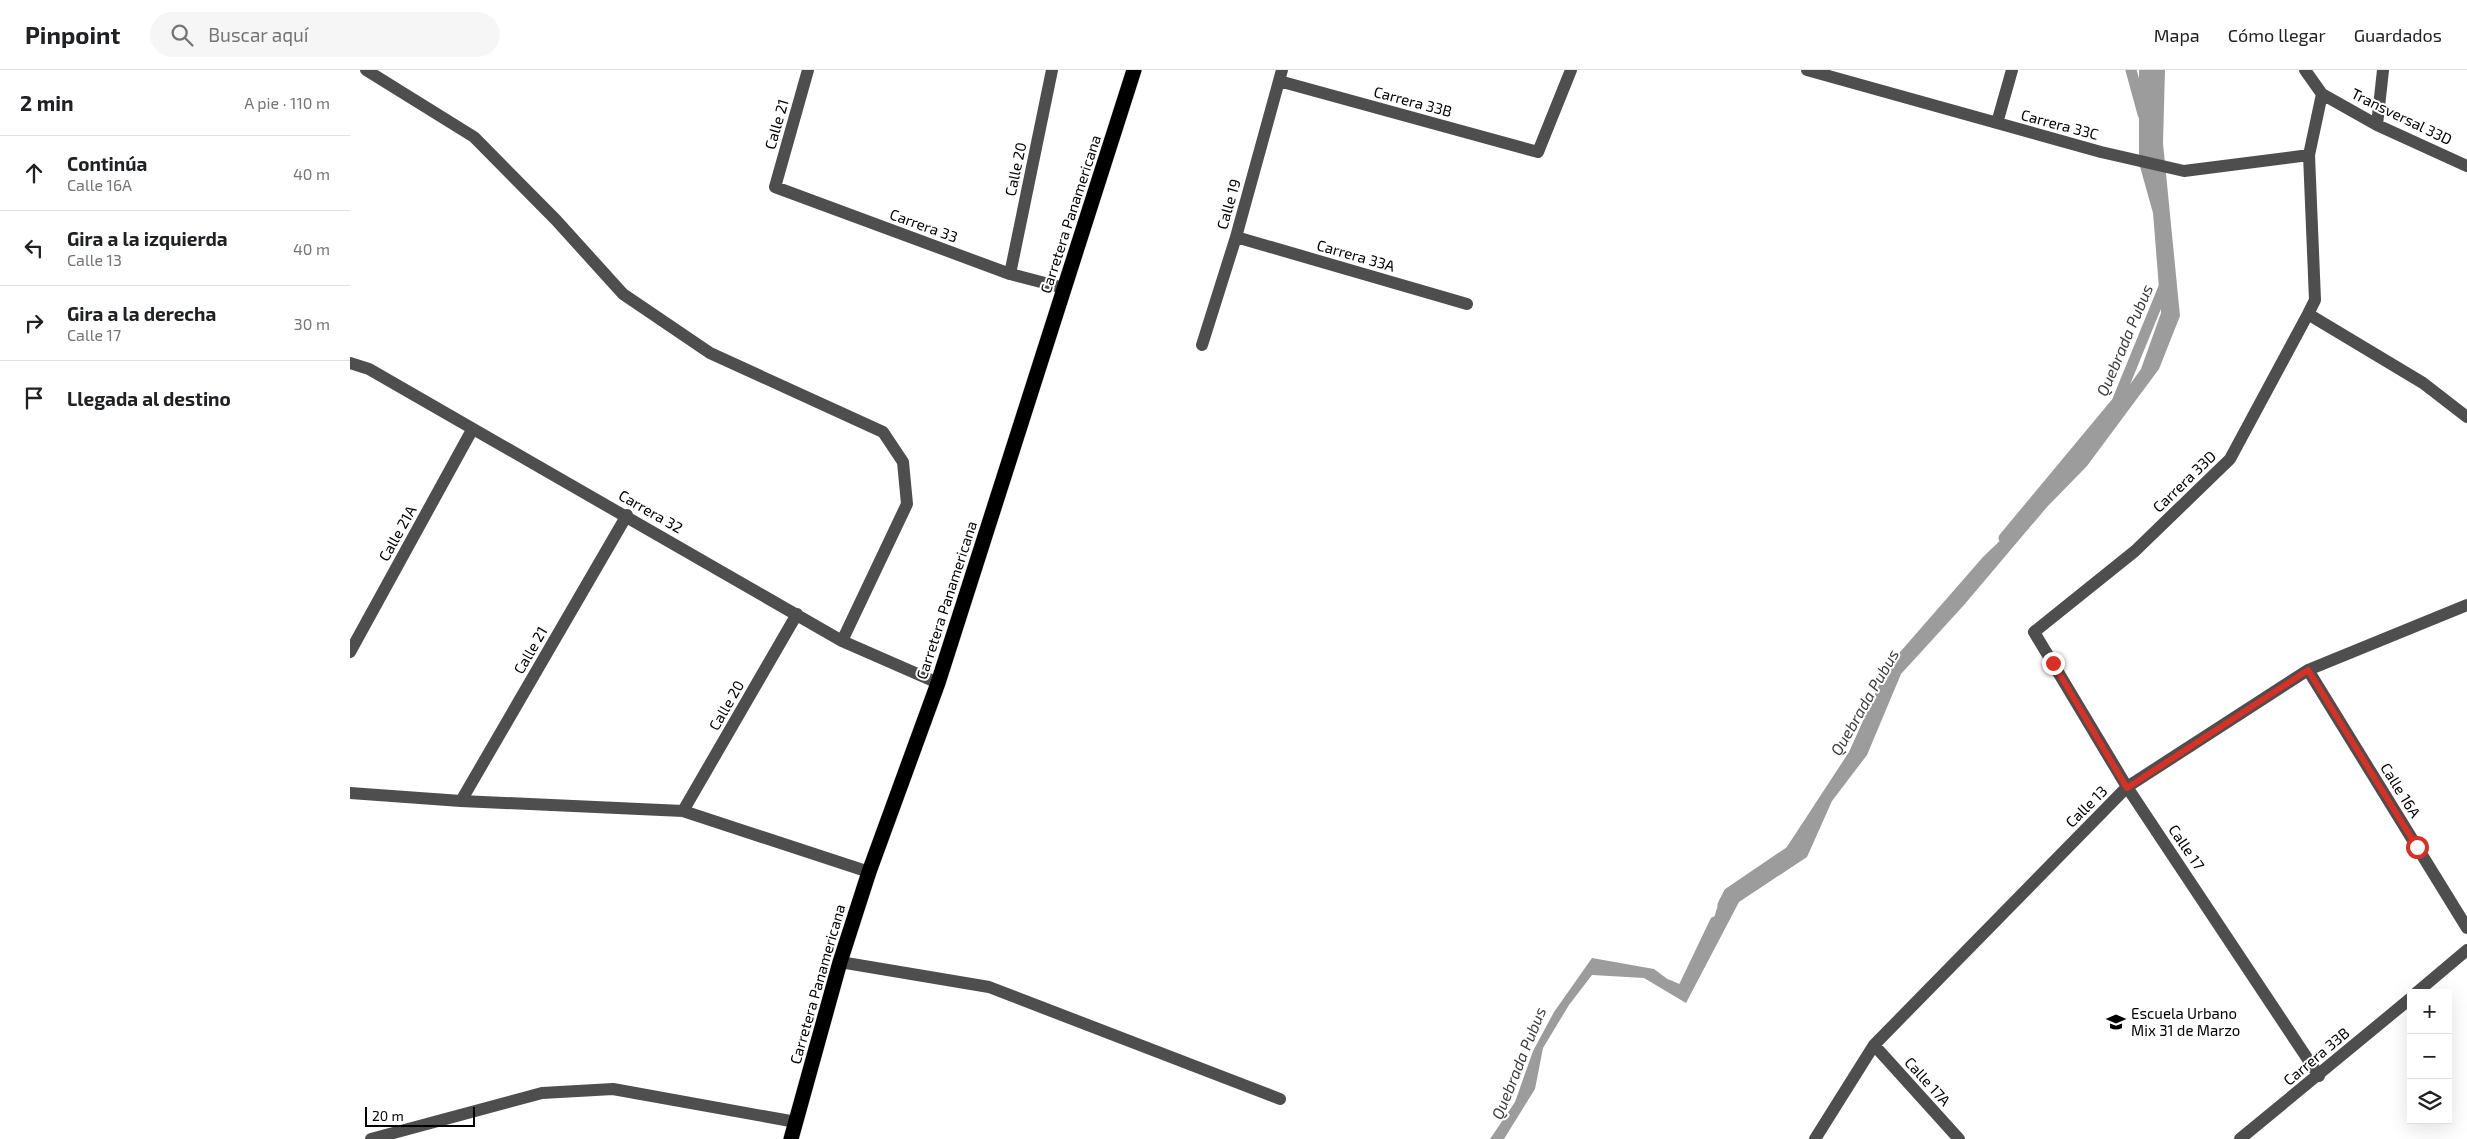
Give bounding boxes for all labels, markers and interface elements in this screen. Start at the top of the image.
search box [150,12,500,57]
text: Pinpoint [25,20,120,49]
icon: search [168,21,196,49]
text: Buscar aquí [208,23,309,46]
text: Mapa [2154,24,2200,46]
text: Cómo llegar [2228,24,2326,46]
text: Guardados [2354,24,2442,46]
street label: Carrera 33B [1372,82,1454,120]
street label: Transversal 33D [2349,84,2455,148]
text: 2 min [20,90,74,115]
text: A pie · 110 m [244,93,330,112]
street label: Calle 21 [760,97,792,151]
street label: Carrera 33C [2019,105,2101,143]
street label: Carretera Panamericana [1036,133,1104,295]
street label: Calle 20 [1001,140,1029,198]
text: Continúa [67,152,147,175]
icon: ahead [20,159,48,187]
text: 40 m [293,164,330,183]
text: Calle 16A [67,175,132,194]
street label: Calle 19 [1212,177,1244,231]
street label: Carrera 33 [888,204,960,246]
text: Gira a la izquierda [67,227,228,250]
icon: left [20,234,48,262]
street label: Carrera 33A [1315,235,1398,275]
text: 40 m [293,239,330,258]
text: Calle 13 [67,250,122,269]
water label: Quebrada Pubus [2092,281,2157,399]
text: Gira a la derecha [67,302,216,325]
icon: right [20,309,48,337]
text: 30 m [294,314,330,333]
text: Calle 17 [67,325,121,344]
icon: arrive [20,384,48,412]
text: Llegada al destino [67,387,231,410]
street label: Carrera 33D [2149,446,2219,516]
street label: Carrera 32 [616,485,686,537]
street label: Calle 21A [374,501,420,564]
street label: Carretera Panamericana [912,519,980,681]
street label: Calle 21 [509,623,551,677]
water label: Quebrada Pubus [1826,645,1903,759]
route end [2042,652,2065,675]
street label: Calle 20 [705,677,747,733]
street label: Calle 16A [2377,759,2425,821]
street label: Calle 13 [2061,781,2111,831]
street label: Calle 17 [2165,821,2209,873]
route start [2406,836,2429,859]
street label: Carretera Panamericana [786,902,848,1066]
map controls [2407,989,2452,1124]
button: + [2407,989,2452,1034]
water label: Quebrada Pubus [1487,1004,1550,1122]
place label: Escuela Urbano Mix 31 de Marzo [2131,1004,2240,1039]
school or university icon: Escuela Urbano Mix 31 de Marzo [2105,1011,2127,1033]
street label: Carrera 33B [2279,1023,2353,1089]
button: − [2407,1034,2452,1079]
street label: Calle 17A [1901,1053,1955,1110]
button: layers [2407,1079,2452,1124]
scale bar [365,1104,475,1127]
text: 20 m [372,1107,404,1124]

